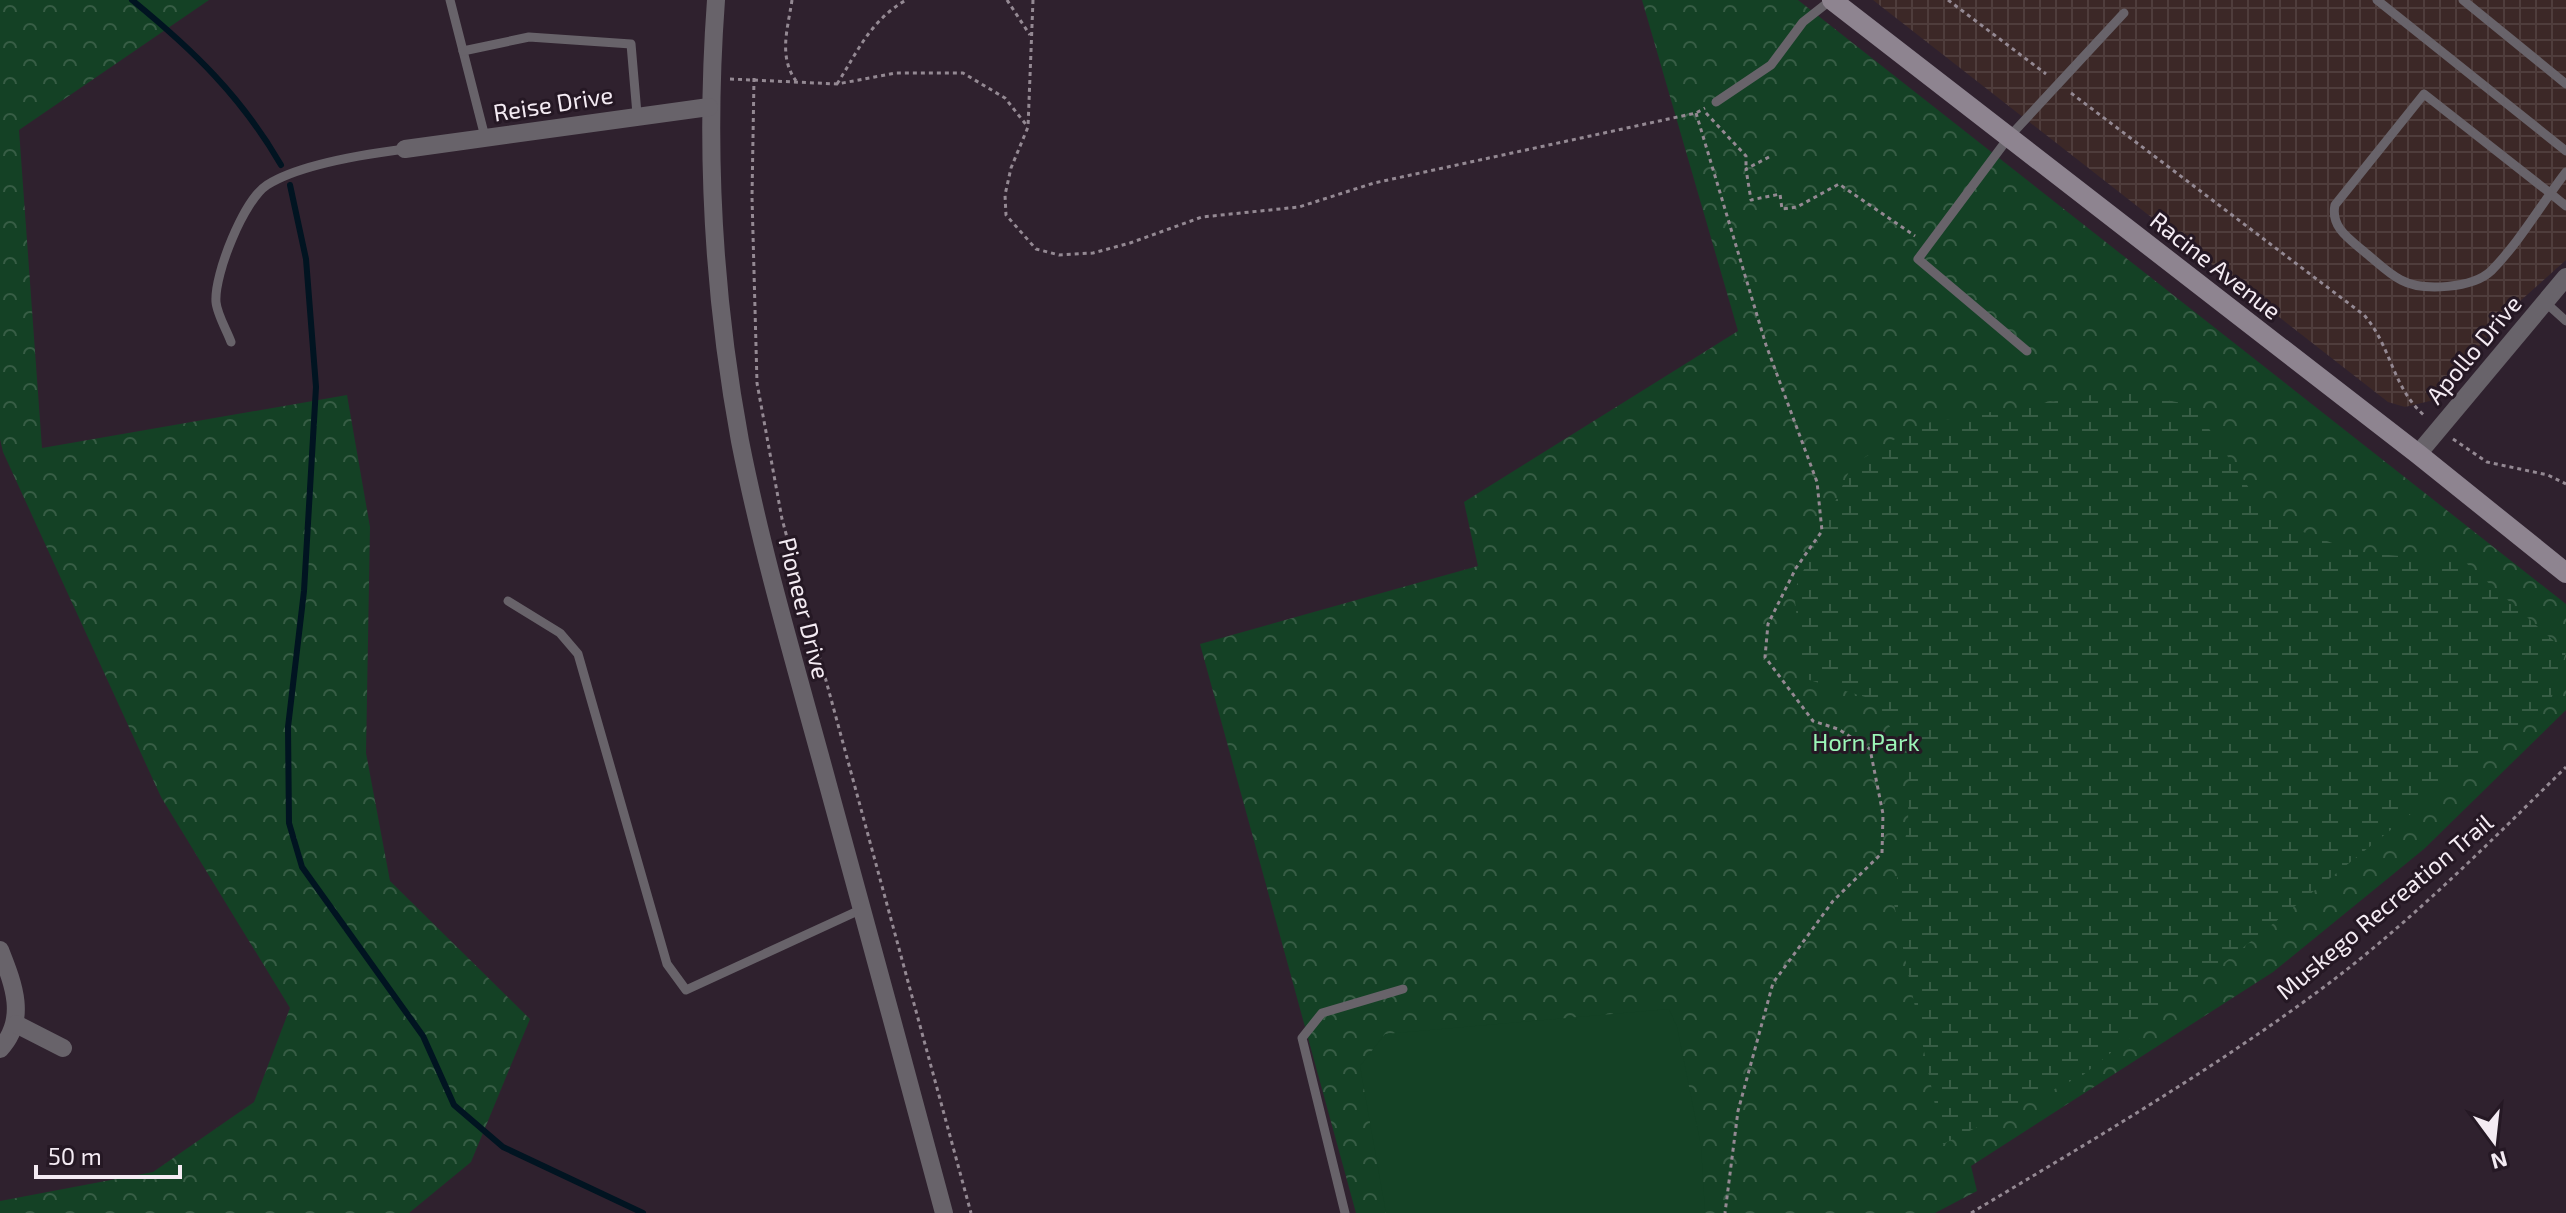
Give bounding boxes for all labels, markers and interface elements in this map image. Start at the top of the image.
street label: Reise Drive [491,79,615,127]
street label: Racine Avenue [2145,205,2287,325]
street label: Apollo Drive [2419,289,2527,409]
street label: Pioneer Drive [773,534,837,682]
park label: Horn Park [1812,727,1920,756]
street label: Muskego Recreation Trail [2270,807,2498,1005]
north arrow [2454,1101,2534,1181]
scale bar [36,1129,180,1179]
text: 50 m [48,1141,102,1170]
text: N [2488,1147,2510,1176]

